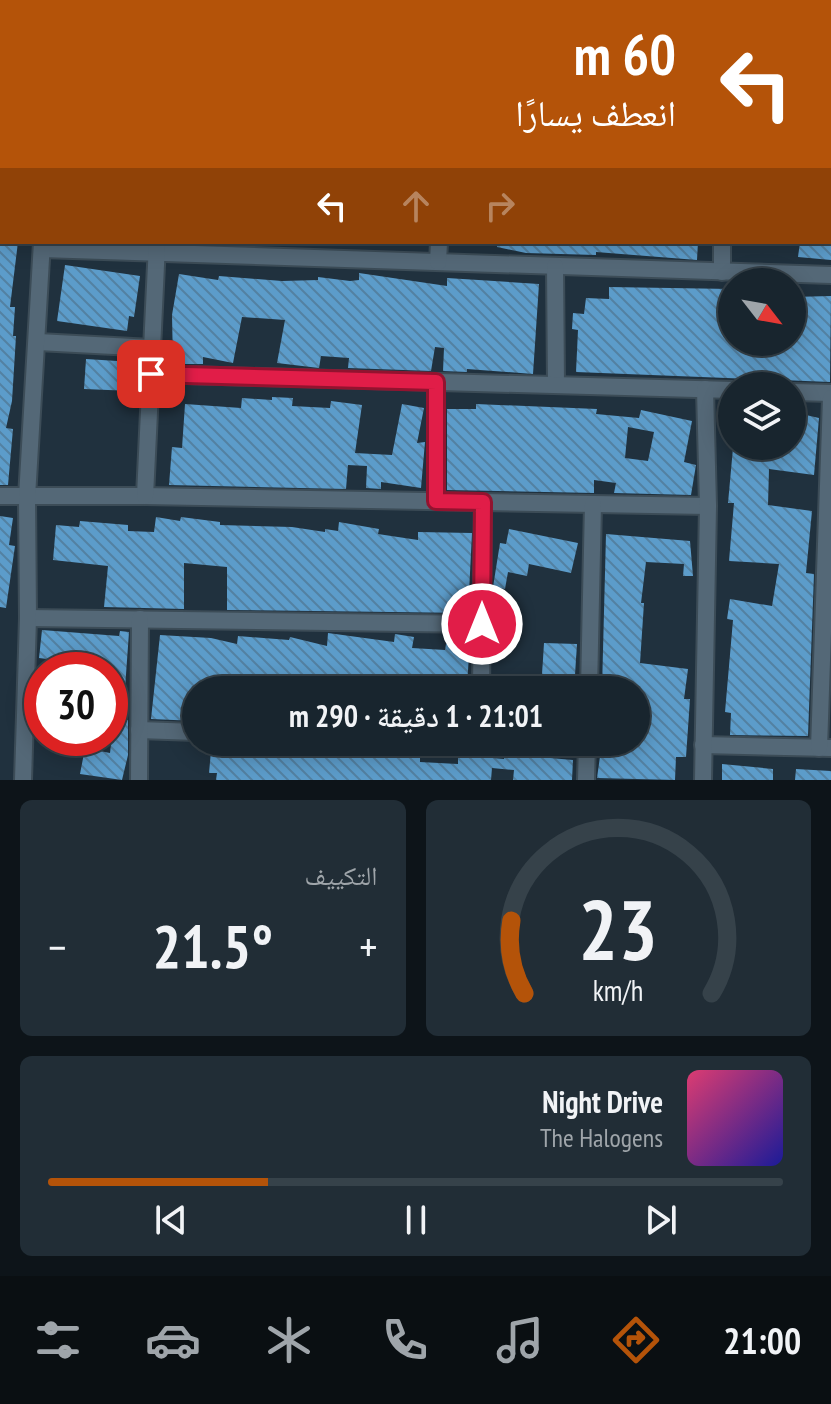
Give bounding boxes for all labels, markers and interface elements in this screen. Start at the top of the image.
text: 60 m [574,18,676,90]
icon: left [704,32,808,136]
text: انعطف يسارًا [515,89,676,136]
icon: left [310,184,354,228]
icon: ahead [394,184,438,228]
icon: right [478,184,522,228]
north arrow [718,268,806,356]
map controls [718,268,806,460]
pin [117,340,185,408]
icon: arrive [129,352,173,396]
button: layers [718,372,806,460]
position arrow [440,582,524,666]
speed limit sign: 30 [24,652,128,756]
text: 21:01 · 1 دقيقة · 290 m [289,696,543,735]
text: التكييف [305,859,378,892]
text: 23 [578,875,658,983]
text: 21.5° [152,907,273,985]
text: − [48,918,66,975]
text: + [359,918,377,975]
text: km/h [593,972,644,1009]
text: Night Drive [542,1082,663,1121]
text: The Halogens [540,1121,663,1154]
icon: previous [149,1198,193,1242]
icon: pause [394,1198,438,1242]
icon: next [639,1198,683,1242]
icon: filters [30,1312,86,1368]
icon: car [145,1312,201,1368]
icon: climate [261,1312,317,1368]
icon: phone [377,1312,433,1368]
icon: music [492,1312,548,1368]
icon: directions [608,1312,664,1368]
text: 21:00 [723,1317,801,1364]

